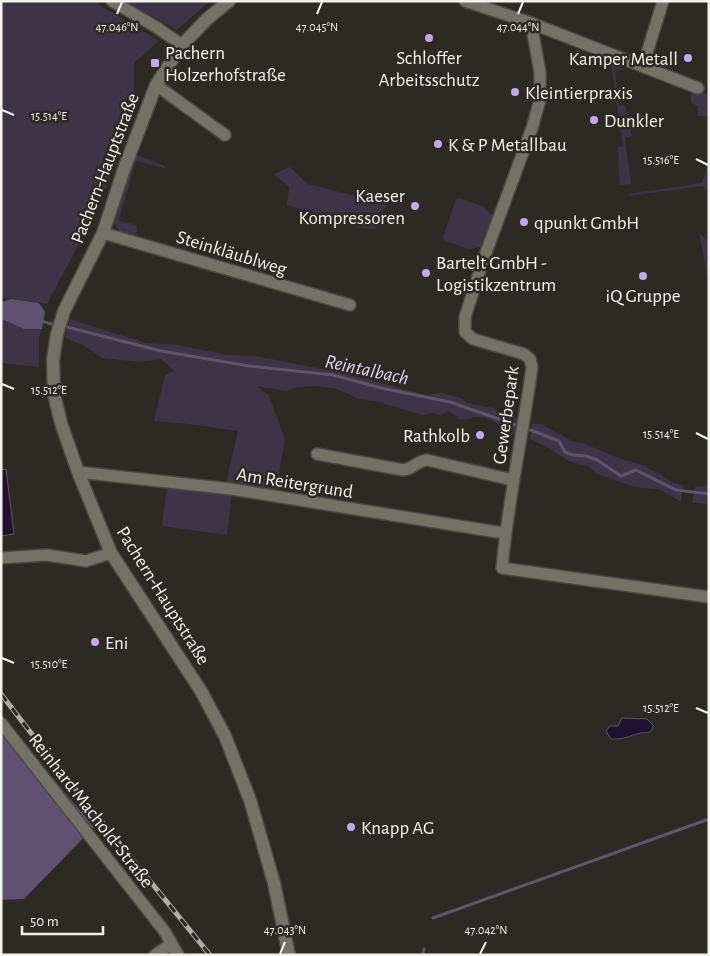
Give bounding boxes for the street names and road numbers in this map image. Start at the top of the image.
street label: Pachern-Hauptstraße [68,91,143,246]
street label: Steinkläublweg [174,228,290,279]
street label: Gewerbepark [490,365,523,465]
street label: Am Reitergrund [235,465,354,502]
street label: Pachern-Hauptstraße [112,523,213,668]
street label: Reinhard Machold-Straße [25,730,157,892]

